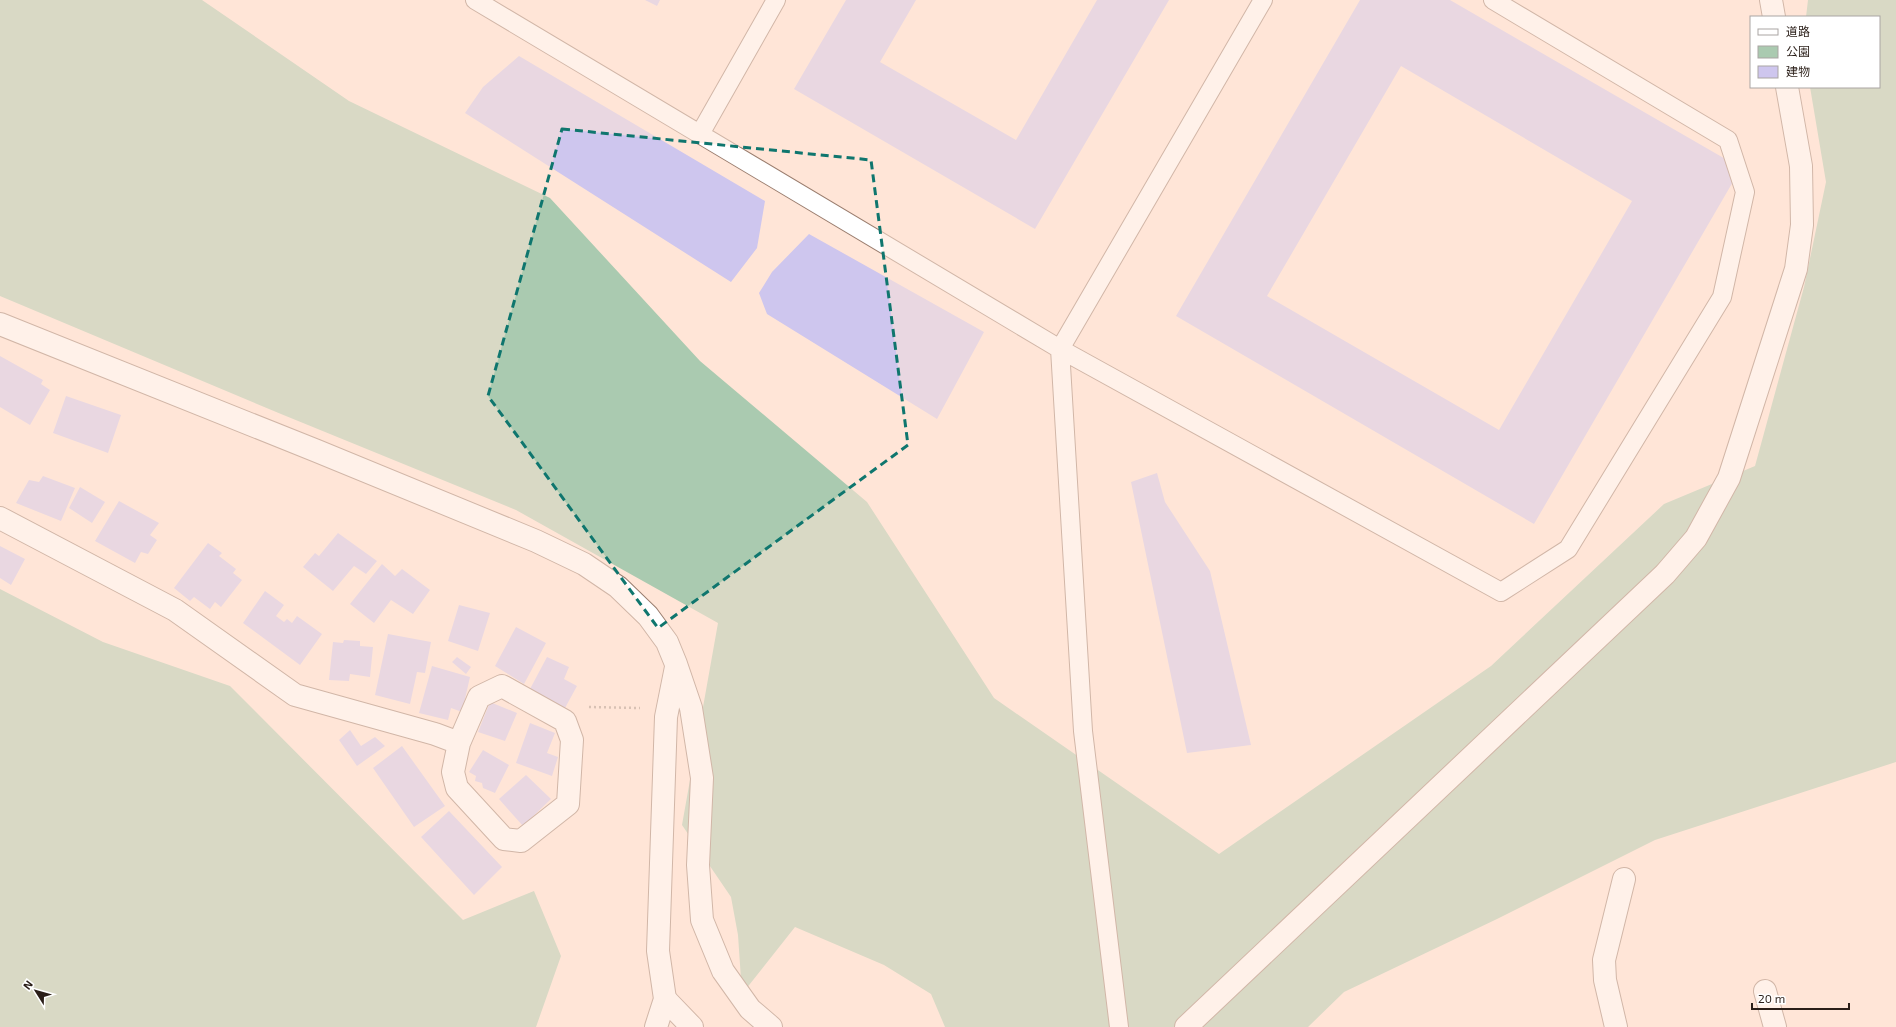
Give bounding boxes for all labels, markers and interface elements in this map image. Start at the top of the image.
legend [1750,16,1880,88]
text: 道路 [1786,24,1810,38]
text: 公園 [1786,44,1810,58]
text: 建物 [1786,64,1810,78]
north arrow [16,971,56,1011]
text: N [20,978,35,992]
scale bar [1752,985,1849,1011]
text: 20 m [1758,991,1785,1005]

